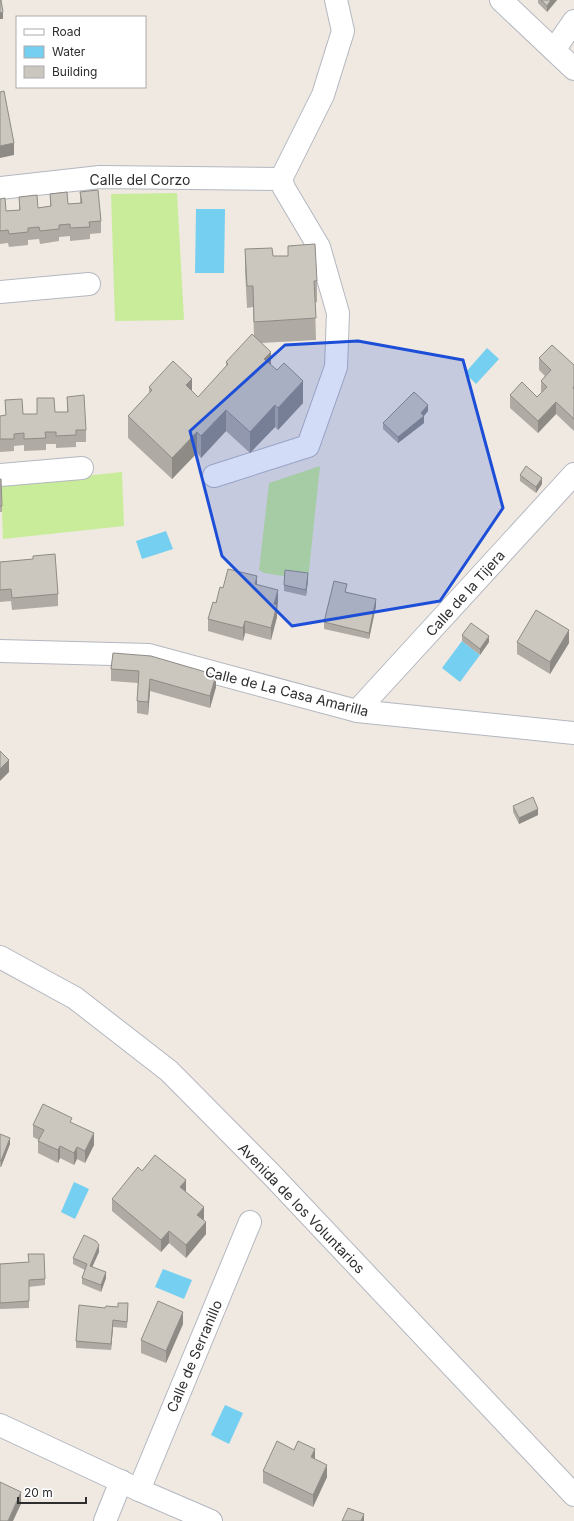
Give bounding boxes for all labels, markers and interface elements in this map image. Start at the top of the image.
legend [16,16,146,88]
text: Road [52,24,81,39]
text: Water [52,44,86,59]
text: Building [52,64,97,79]
street label: Calle del Corzo [90,171,190,188]
street label: Calle de la Tijera [422,546,508,640]
street label: Calle de La Casa Amarilla [203,662,371,720]
street label: Avenida de los Voluntarios [235,1139,369,1277]
street label: Calle de Serranillo [163,1297,225,1415]
scale bar [18,1479,86,1505]
text: 20 m [24,1485,53,1500]

